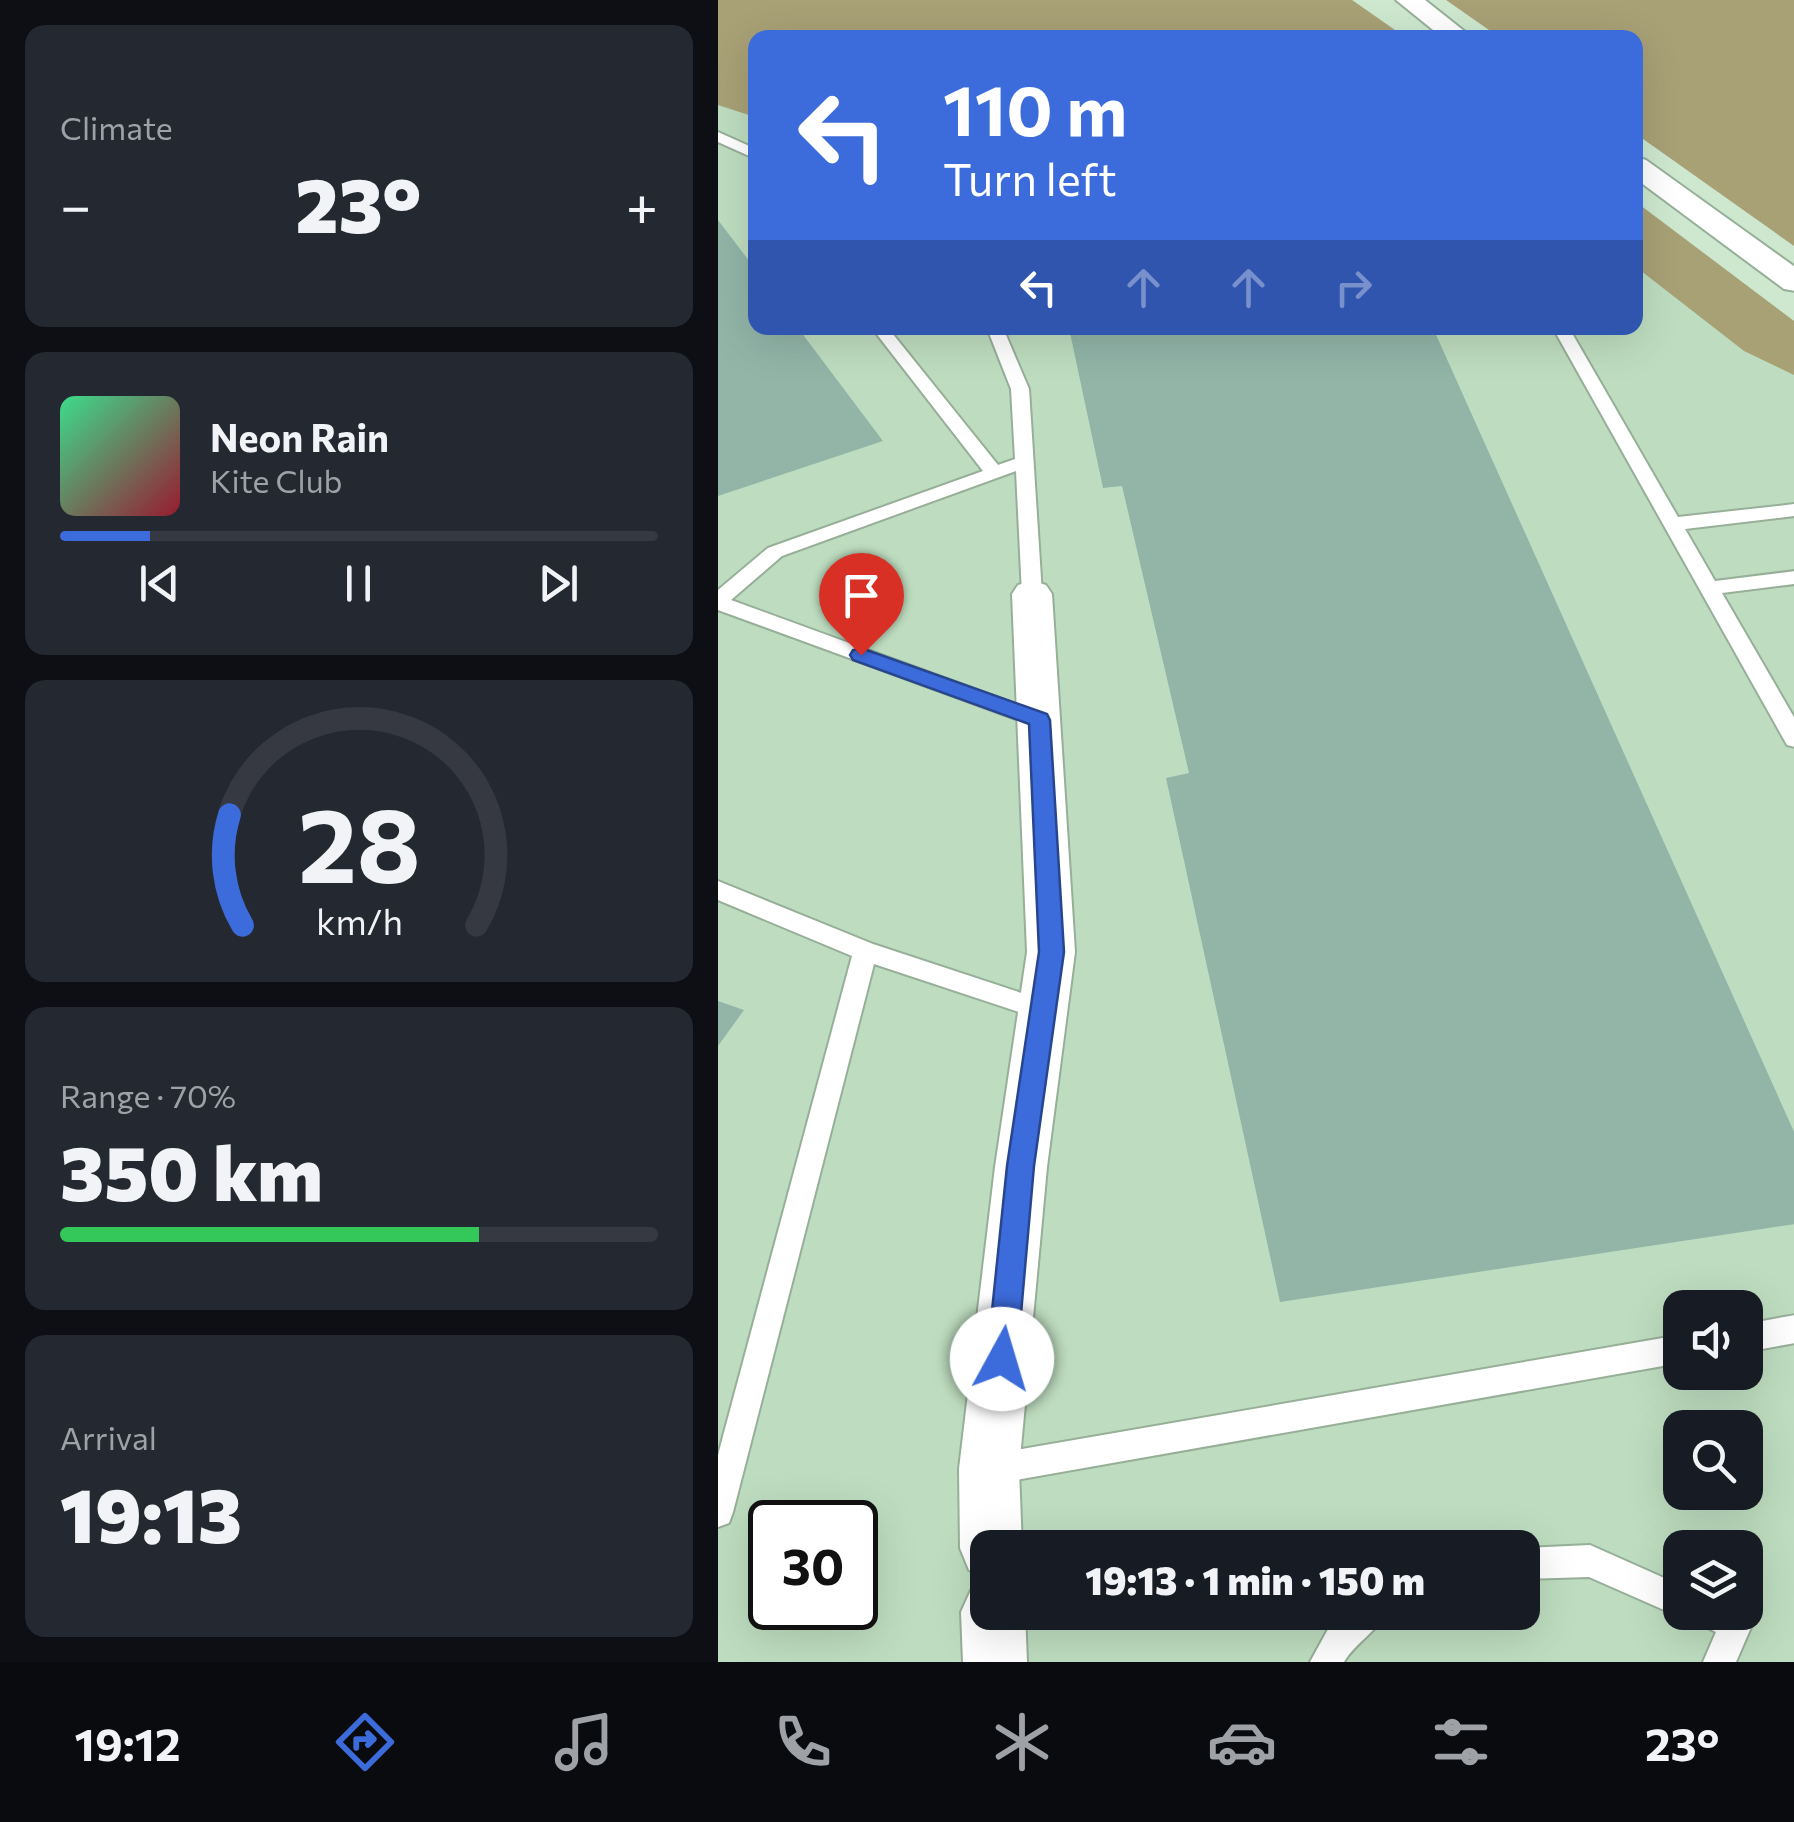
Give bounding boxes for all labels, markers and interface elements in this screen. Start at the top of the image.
text: 110 m [943,65,1127,150]
icon: left [778,70,908,200]
text: Climate [60,107,173,147]
text: Turn left [943,150,1117,205]
text: 23° [295,157,422,248]
text: − [60,170,91,237]
text: + [626,170,658,237]
icon: left [1011,260,1066,315]
icon: ahead [1116,260,1171,315]
icon: ahead [1221,260,1276,315]
icon: right [1326,260,1381,315]
text: Neon Rain [210,413,389,460]
text: Kite Club [210,460,342,500]
pin [819,553,904,656]
icon: previous [132,556,187,611]
icon: pause [331,556,386,611]
icon: next [531,556,586,611]
icon: arrive [834,568,889,623]
text: 28 [298,777,420,904]
text: km/h [316,899,402,942]
text: Range · 70% [60,1075,236,1115]
text: 350 km [60,1125,323,1216]
map controls [1663,1290,1763,1630]
button: sound [1663,1290,1763,1390]
position arrow [950,1307,1054,1411]
button: search [1663,1410,1763,1510]
text: Arrival [60,1417,157,1457]
text: 19:13 [60,1467,242,1558]
speed limit sign: 30 [748,1500,878,1630]
button: layers [1663,1530,1763,1630]
text: 19:13 · 1 min · 150 m [1085,1556,1425,1603]
icon: directions [330,1707,400,1777]
icon: music [549,1707,619,1777]
icon: phone [768,1707,838,1777]
icon: climate [987,1707,1057,1777]
icon: car [1207,1707,1277,1777]
icon: filters [1426,1707,1496,1777]
text: 19:12 [75,1715,181,1770]
text: 23° [1645,1715,1719,1770]

